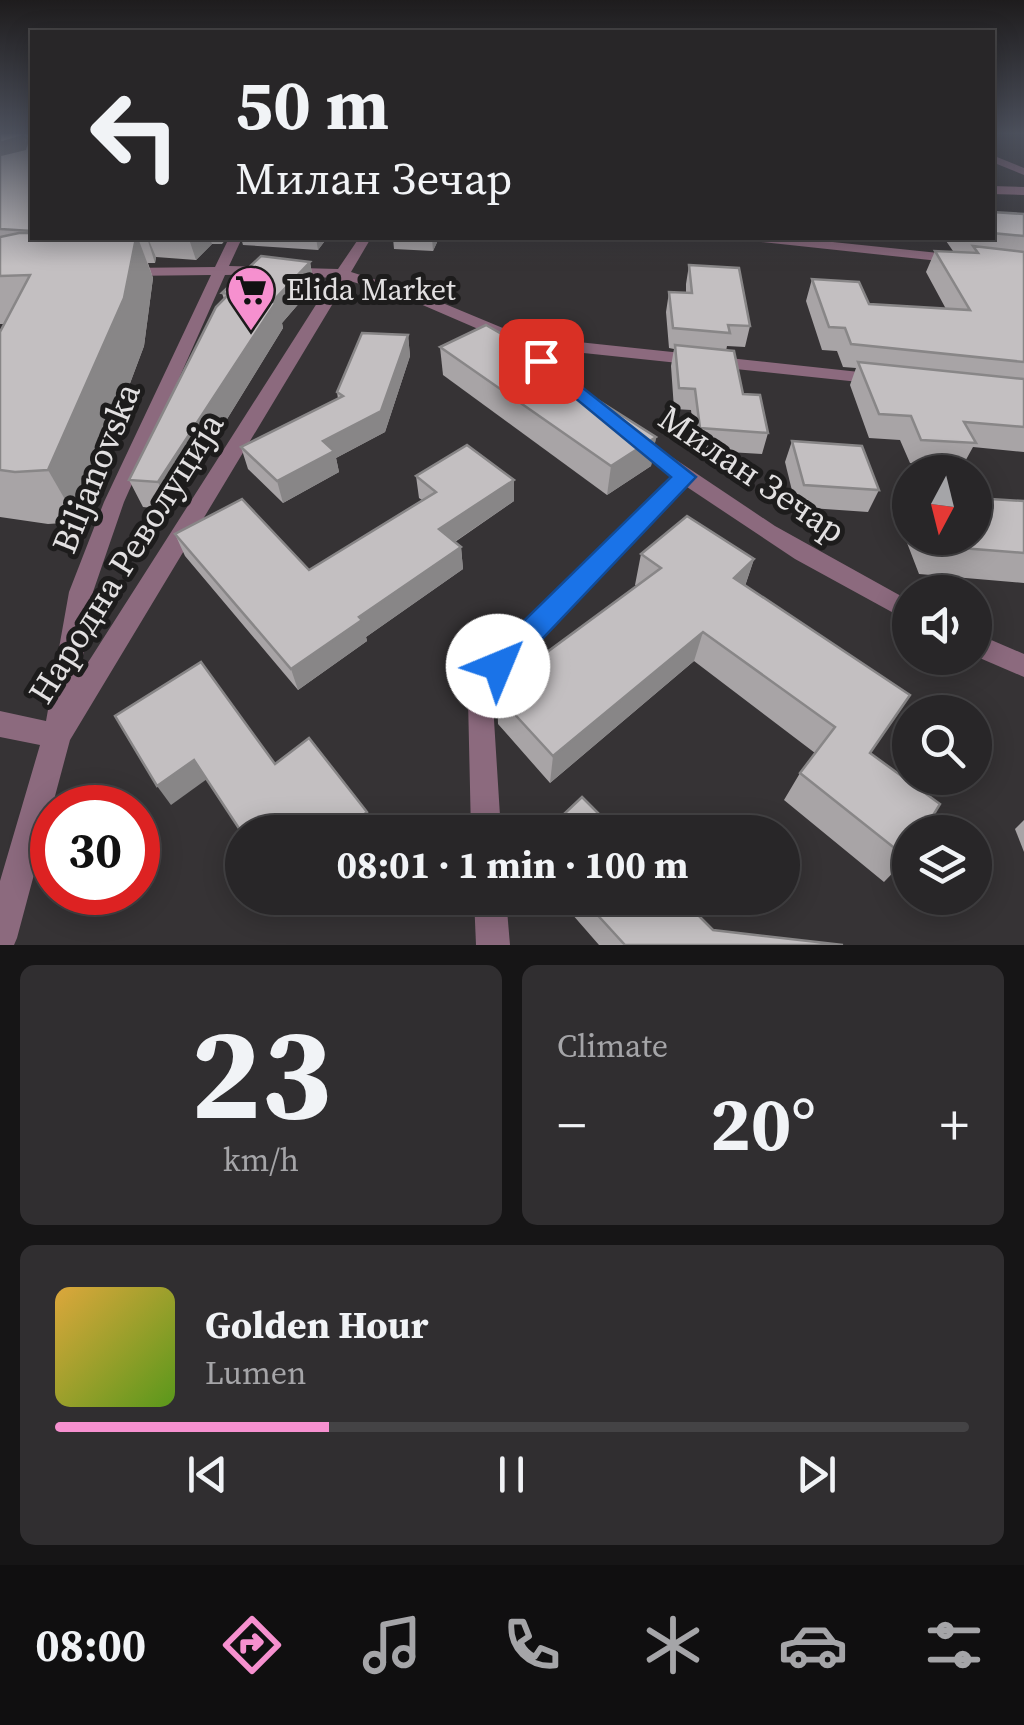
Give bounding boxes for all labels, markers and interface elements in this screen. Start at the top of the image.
text: 50 m [235,56,389,152]
icon: left [70,70,200,200]
text: Милан Зечар [235,147,512,209]
supermarket icon: Elida Market [225,264,277,332]
place label: Elida Market [286,269,456,310]
pin [499,319,584,404]
icon: arrive [514,334,569,389]
street label: Biljanovska [40,376,152,560]
street label: Милан Зечар [649,394,855,554]
street label: Народна Револуција [17,403,235,712]
north arrow [892,455,992,555]
map controls [892,455,992,915]
button: sound [892,575,992,675]
position arrow [446,614,550,718]
button: search [892,695,992,795]
speed limit sign: 30 [30,785,160,915]
button: layers [892,815,992,915]
text: 08:01 · 1 min · 100 m [336,839,689,891]
text: 23 [191,983,331,1162]
text: Climate [557,1024,668,1068]
text: 20° [710,1072,816,1175]
text: − [557,1087,586,1162]
text: + [940,1087,969,1162]
text: km/h [223,1138,299,1182]
text: Golden Hour [205,1299,428,1351]
text: Lumen [205,1351,307,1395]
icon: previous [180,1447,235,1502]
icon: pause [484,1447,539,1502]
icon: next [789,1447,844,1502]
icon: directions [217,1610,287,1680]
icon: music [357,1610,427,1680]
icon: phone [497,1610,567,1680]
icon: climate [638,1610,708,1680]
icon: car [778,1610,848,1680]
icon: filters [919,1610,989,1680]
text: 08:00 [35,1614,146,1676]

